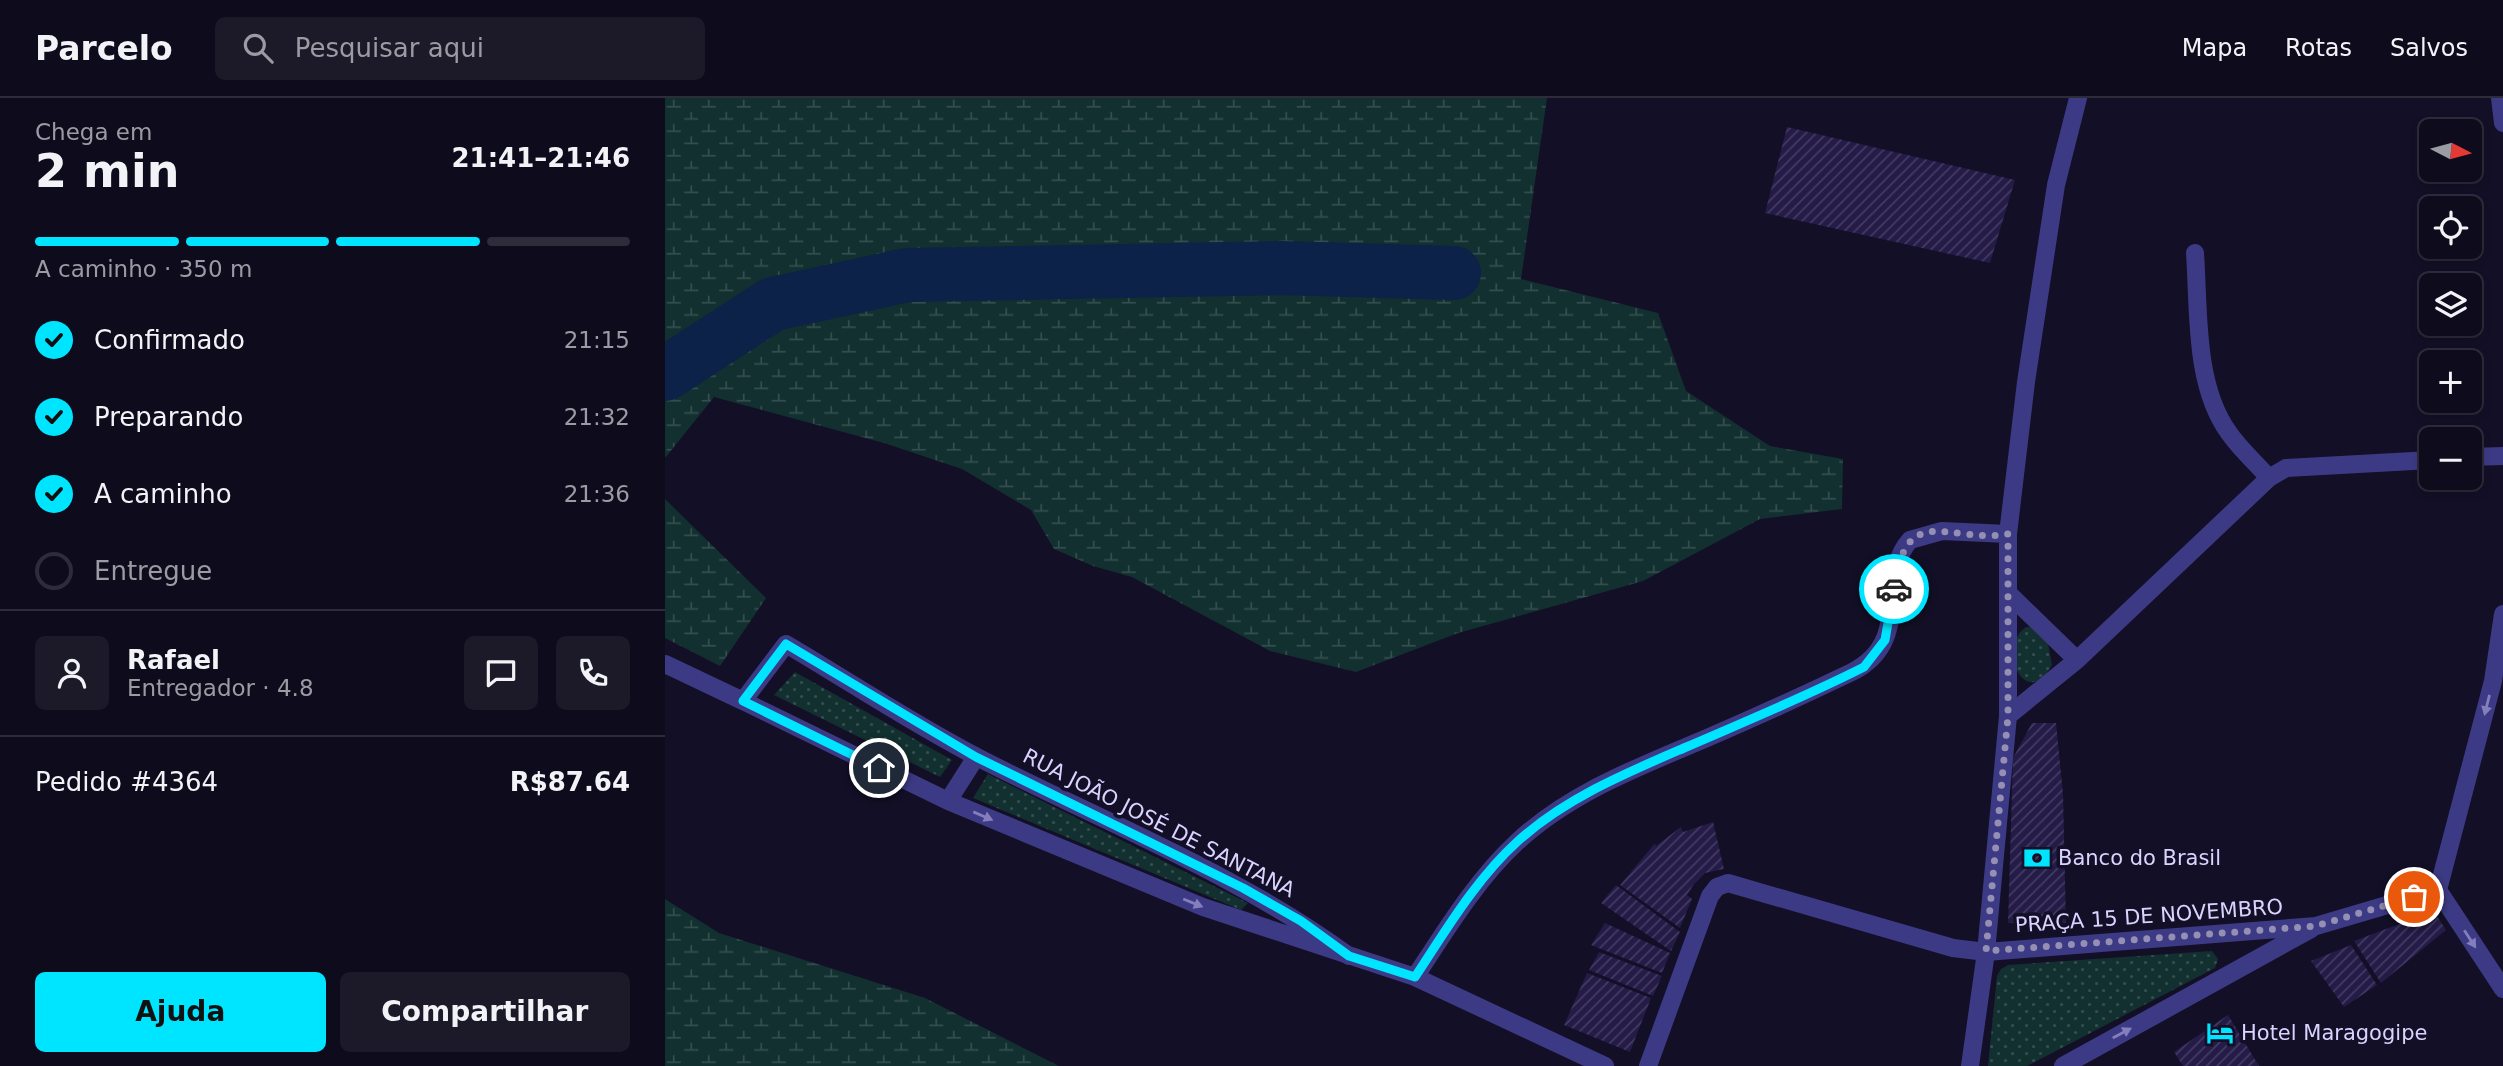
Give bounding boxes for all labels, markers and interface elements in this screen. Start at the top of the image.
search box [215,17,705,80]
text: Parcelo [35,29,173,68]
icon: search [239,29,277,67]
text: Pesquisar aqui [295,33,484,63]
text: Mapa [2182,34,2247,62]
text: Rotas [2285,34,2352,62]
text: Salvos [2390,34,2468,62]
text: Chega em [35,119,152,145]
north arrow [2419,119,2481,182]
map controls [2419,119,2482,490]
text: 21:41–21:46 [451,143,630,173]
text: 2 min [35,144,179,198]
button: locate [2419,196,2482,259]
text: A caminho · 350 m [35,256,252,282]
button: layers [2419,273,2482,336]
icon: check [35,321,73,359]
text: Confirmado [94,325,245,355]
text: 21:15 [564,327,630,353]
button: + [2419,350,2482,413]
icon: check [35,398,73,436]
text: Preparando [94,402,243,432]
text: 21:32 [564,404,630,430]
button: − [2419,427,2482,490]
icon: check [35,475,73,513]
text: A caminho [94,479,232,509]
text: 21:36 [564,481,630,507]
courier [1859,554,1929,624]
text: Entregue [94,556,212,586]
icon: car [1875,570,1913,608]
button: person [35,636,109,710]
button: chat [464,636,538,710]
button: phone [556,636,630,710]
text: Rafael [127,645,220,675]
text: Entregador · 4.8 [127,675,314,701]
one-way arrow [2481,694,2492,716]
pin [849,738,909,798]
street label: RUA JOÃO JOSÉ DE SANTANA [1019,742,1301,903]
icon: home [860,749,898,787]
text: Pedido #4364 [35,767,218,797]
text: R$87.64 [510,767,630,797]
one-way arrow [973,810,993,822]
bank icon: Banco do Brasil [2022,843,2052,873]
place label: Banco do Brasil [2058,846,2221,870]
pin [2384,867,2444,927]
icon: bag [2395,878,2433,916]
street label: PRAÇA 15 DE NOVEMBRO [2014,895,2284,937]
one-way arrow [1183,898,1204,909]
one-way arrow [2464,929,2477,949]
button: Ajuda [35,972,326,1052]
button: Compartilhar [340,972,630,1052]
hotel icon: Hotel Maragogipe [2205,1018,2235,1048]
place label: Hotel Maragogipe [2241,1021,2427,1045]
one-way arrow [2113,1028,2133,1040]

